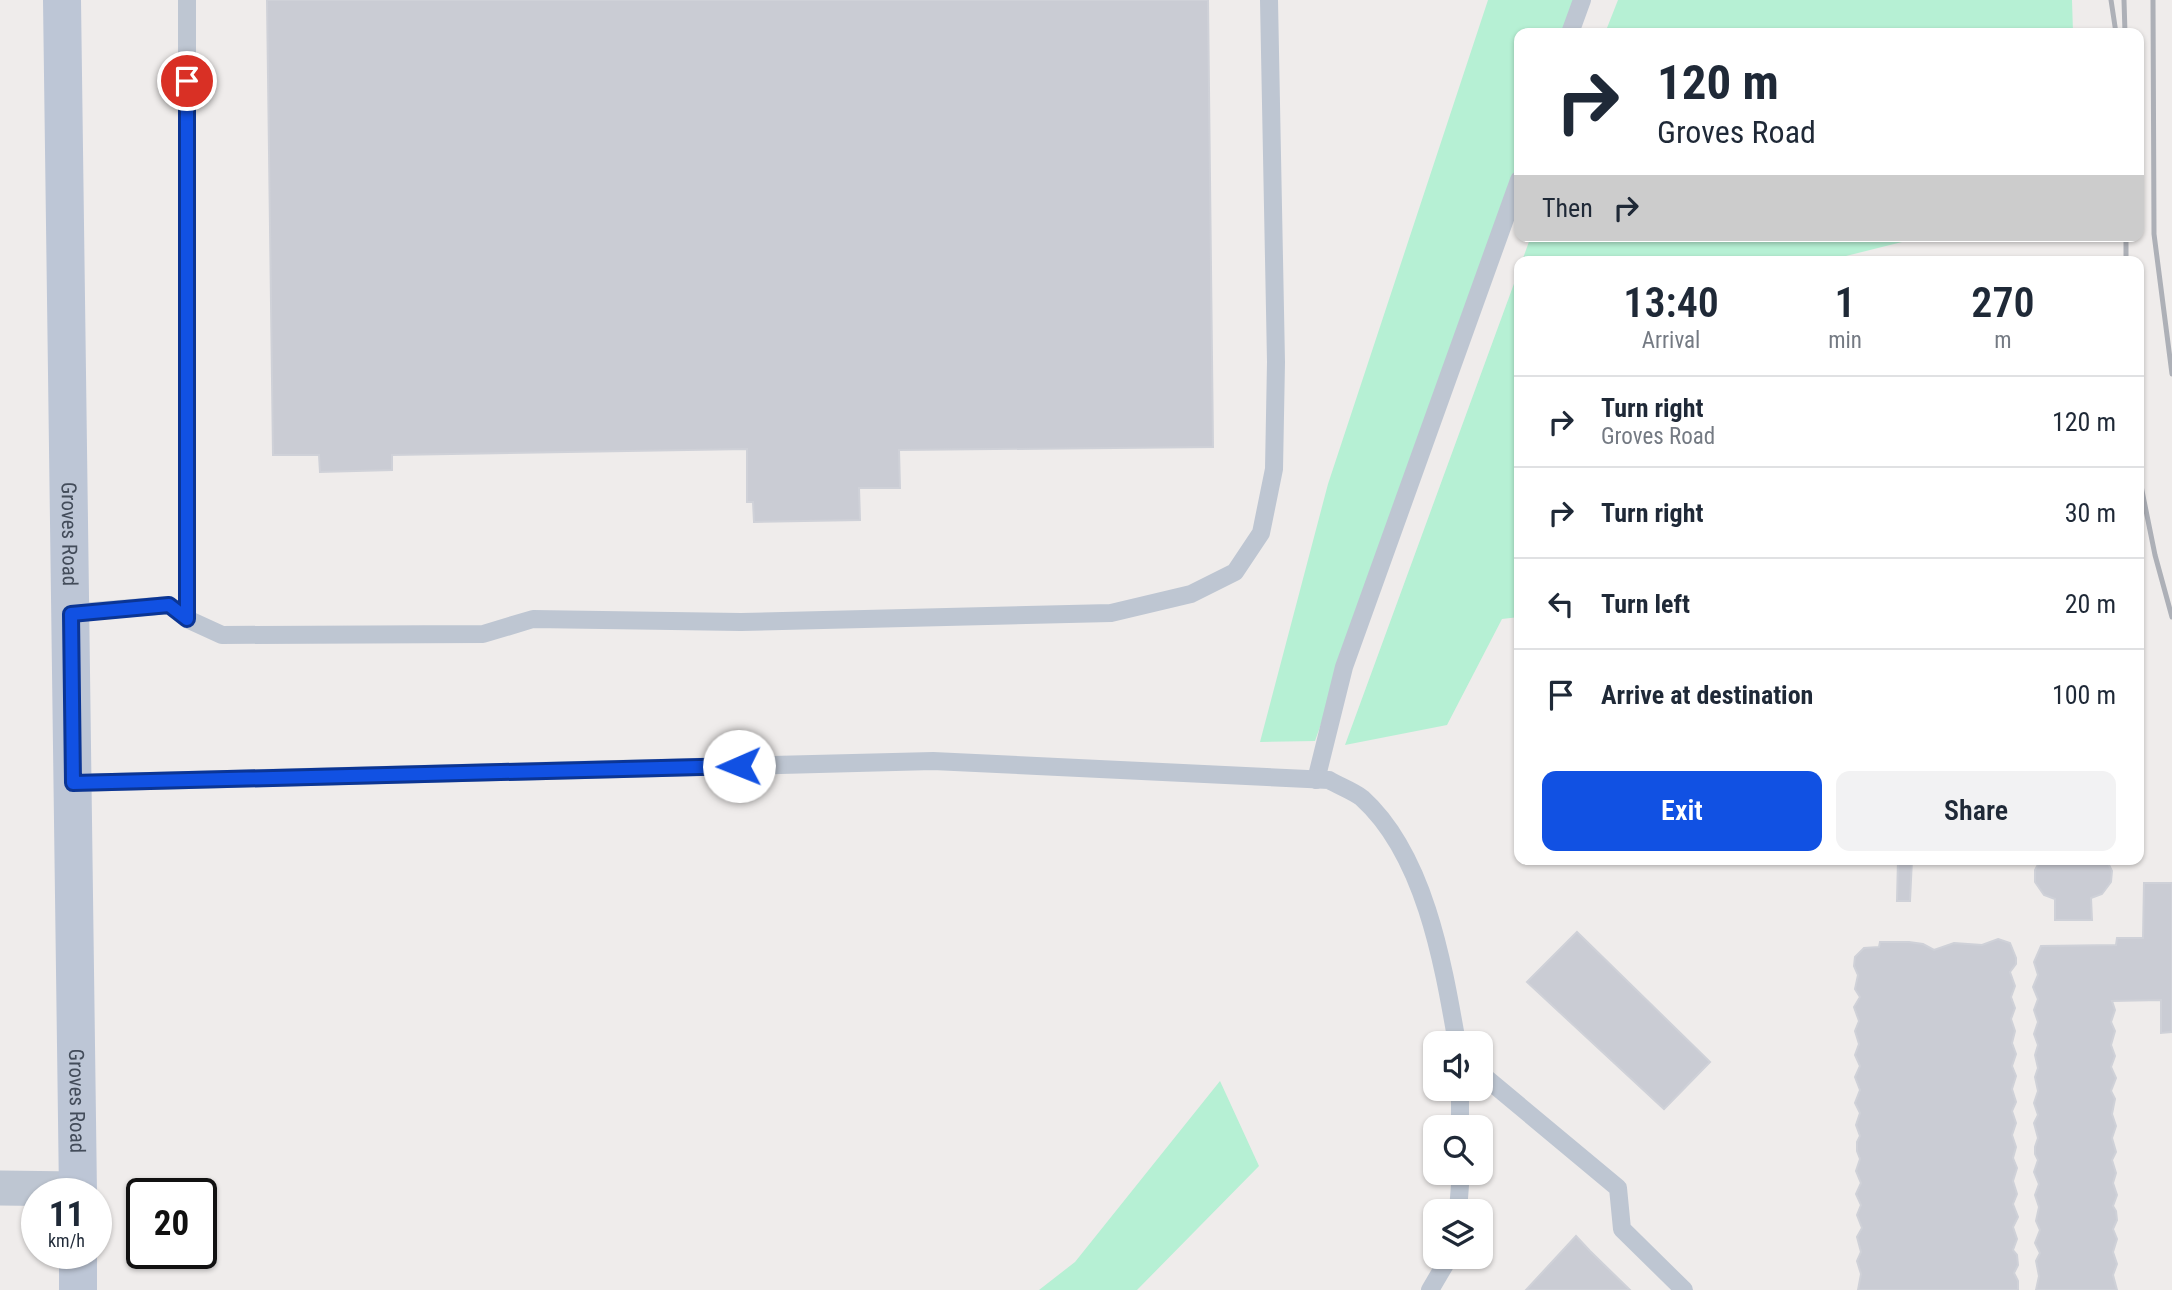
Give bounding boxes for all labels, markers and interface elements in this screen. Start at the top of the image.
pin [157,51,217,111]
text: 120 m [1657,54,1779,111]
icon: right [1542,56,1633,147]
icon: arrive [168,62,206,100]
text: Groves Road [1657,113,1816,151]
icon: right [1607,189,1645,227]
text: Then [1542,193,1593,223]
text: 13:40 [1623,278,1719,327]
text: 1 [1835,278,1856,327]
text: 270 [1971,278,2035,327]
text: Arrival [1642,327,1700,354]
text: min [1828,327,1862,354]
text: m [1994,327,2012,354]
text: Turn right [1601,393,1703,423]
icon: right [1542,403,1580,441]
text: 120 m [2052,407,2116,437]
text: Groves Road [1601,423,1715,450]
street label: Groves Road [56,482,82,586]
icon: right [1542,494,1580,532]
text: Turn right [1601,498,1703,528]
text: 30 m [2065,498,2116,528]
icon: left [1542,585,1580,623]
text: Turn left [1601,589,1690,619]
text: 20 m [2065,589,2116,619]
icon: arrive [1542,676,1580,714]
text: Arrive at destination [1601,680,1813,710]
text: 100 m [2052,680,2116,710]
position arrow [702,729,776,803]
button: Exit [1542,771,1822,851]
button: Share [1836,771,2116,851]
map controls [1423,1031,1493,1269]
button: sound [1423,1031,1493,1101]
street label: Groves Road [64,1049,89,1153]
button: search [1423,1115,1493,1185]
speed limit sign: 20 [126,1178,217,1269]
text: 11 [49,1194,84,1235]
button: layers [1423,1199,1493,1269]
text: km/h [48,1230,85,1251]

